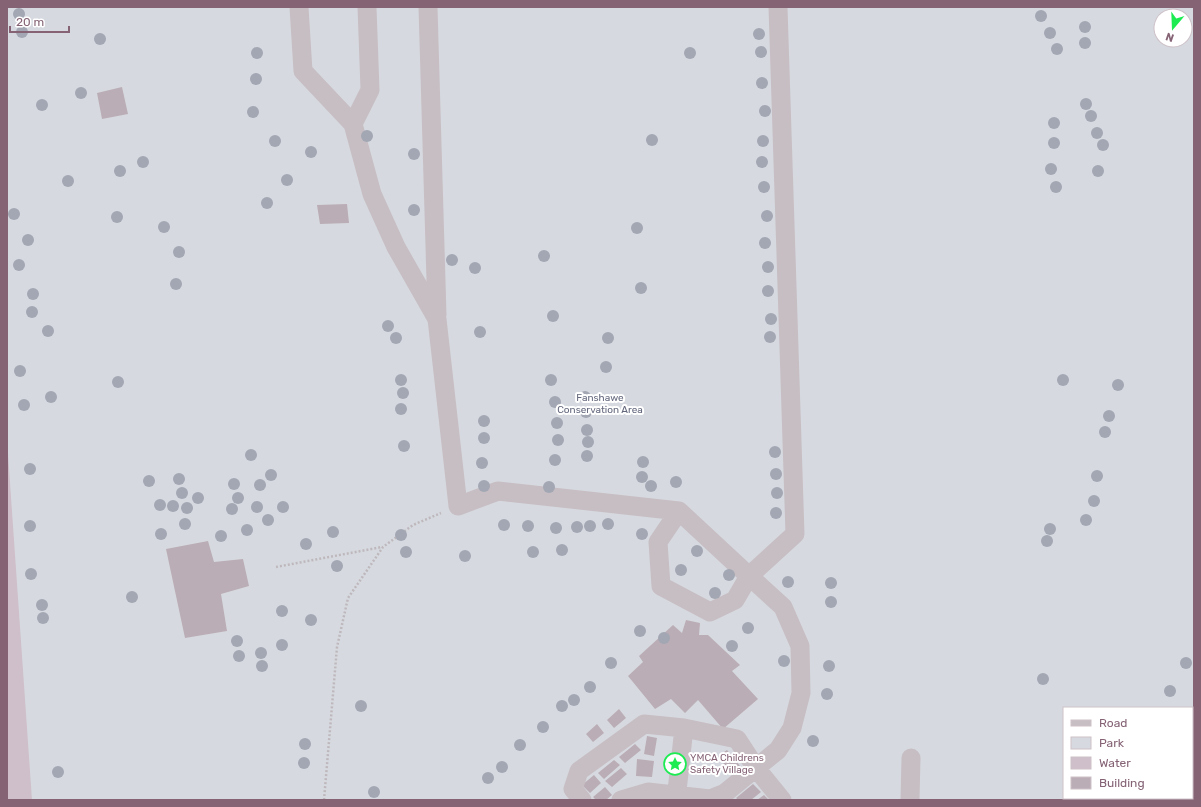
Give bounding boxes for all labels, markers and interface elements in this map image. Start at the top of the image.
scale bar [10,8,69,34]
north arrow [1153,8,1193,48]
text: 20 m [16,15,44,29]
text: N [1164,30,1176,44]
park label: Fanshawe Conservation Area [557,392,643,416]
legend [1063,707,1193,799]
text: Road [1099,716,1127,730]
text: Park [1099,736,1125,750]
place icon: YMCA Childrens Safety Village [662,751,688,777]
place label: YMCA Childrens Safety Village [690,752,764,776]
text: Water [1099,756,1131,770]
text: Building [1099,776,1145,790]

